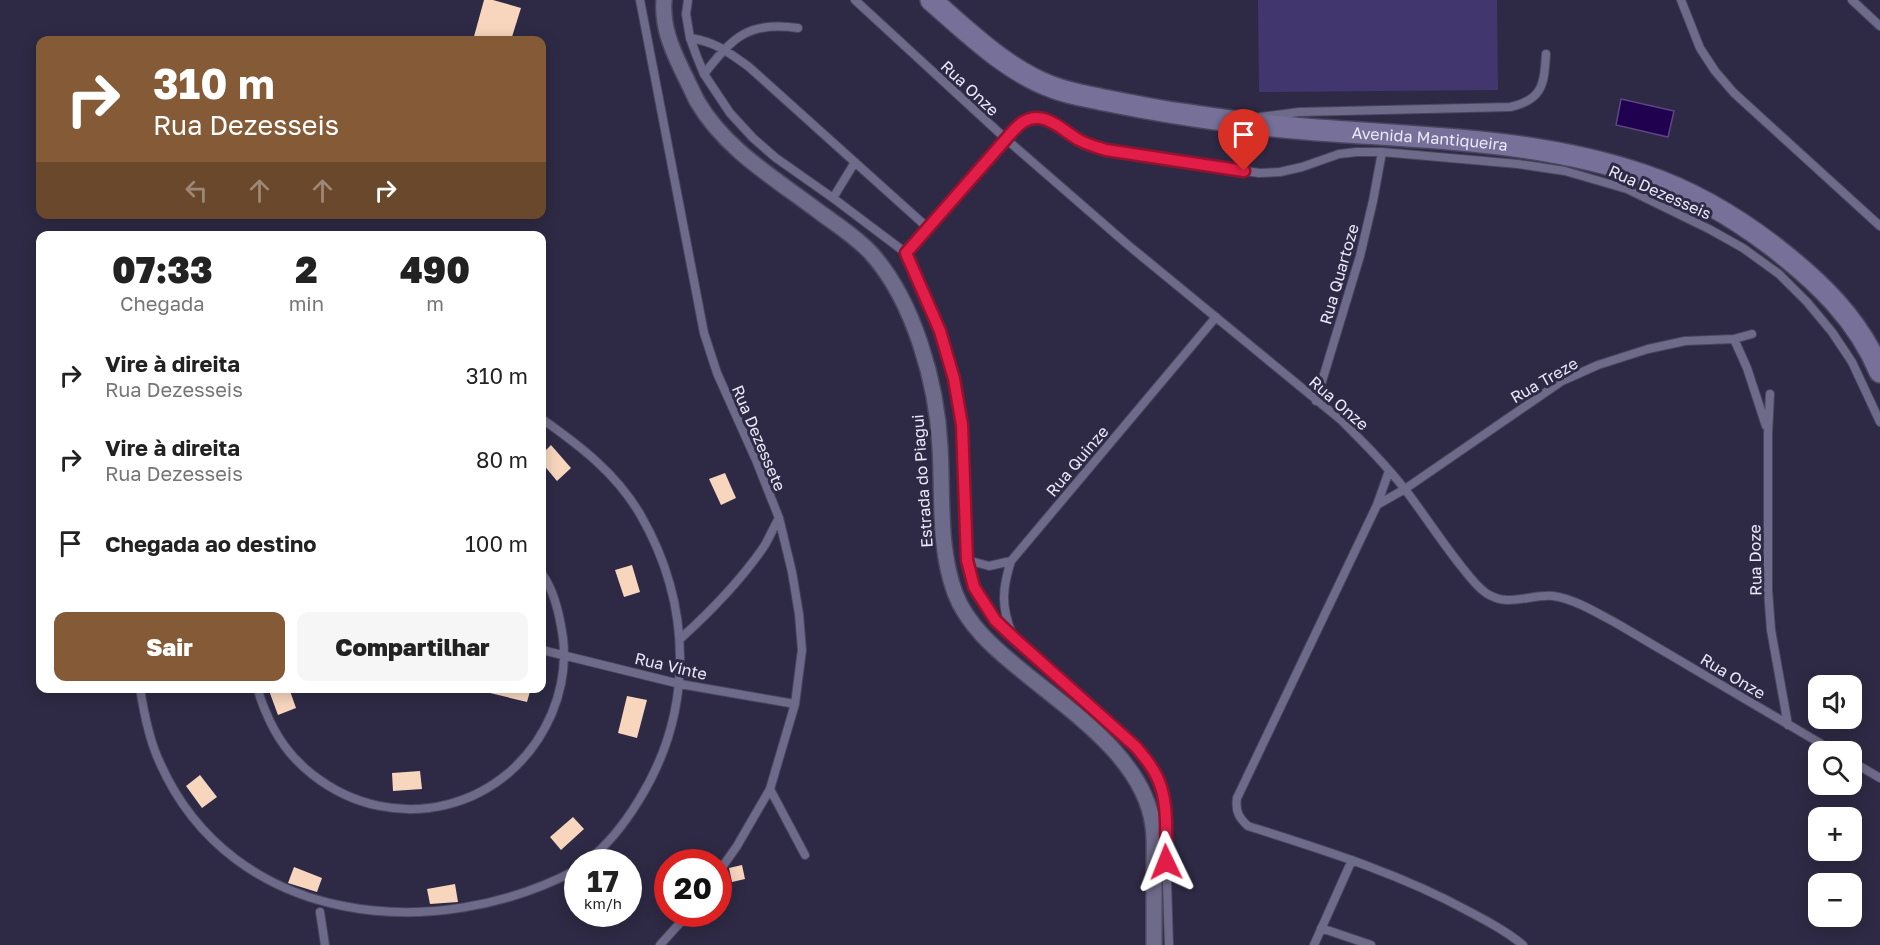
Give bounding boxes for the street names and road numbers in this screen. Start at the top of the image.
street label: Rua Onze [937,56,1003,120]
street label: Avenida Mantiqueira [1351,122,1509,155]
street label: Rua Dezesseis [1606,160,1714,224]
street label: Rua Quartoze [1315,221,1363,327]
street label: Rua Treze [1507,353,1581,407]
street label: Rua Onze [1305,372,1373,434]
street label: Rua Dezessete [728,382,790,494]
street label: Estrada do Piagui [907,414,937,548]
street label: Rua Quinze [1042,421,1112,501]
street label: Rua Doze [1744,524,1766,596]
street label: Rua Vinte [633,648,709,684]
street label: Rua Onze [1697,649,1769,703]

